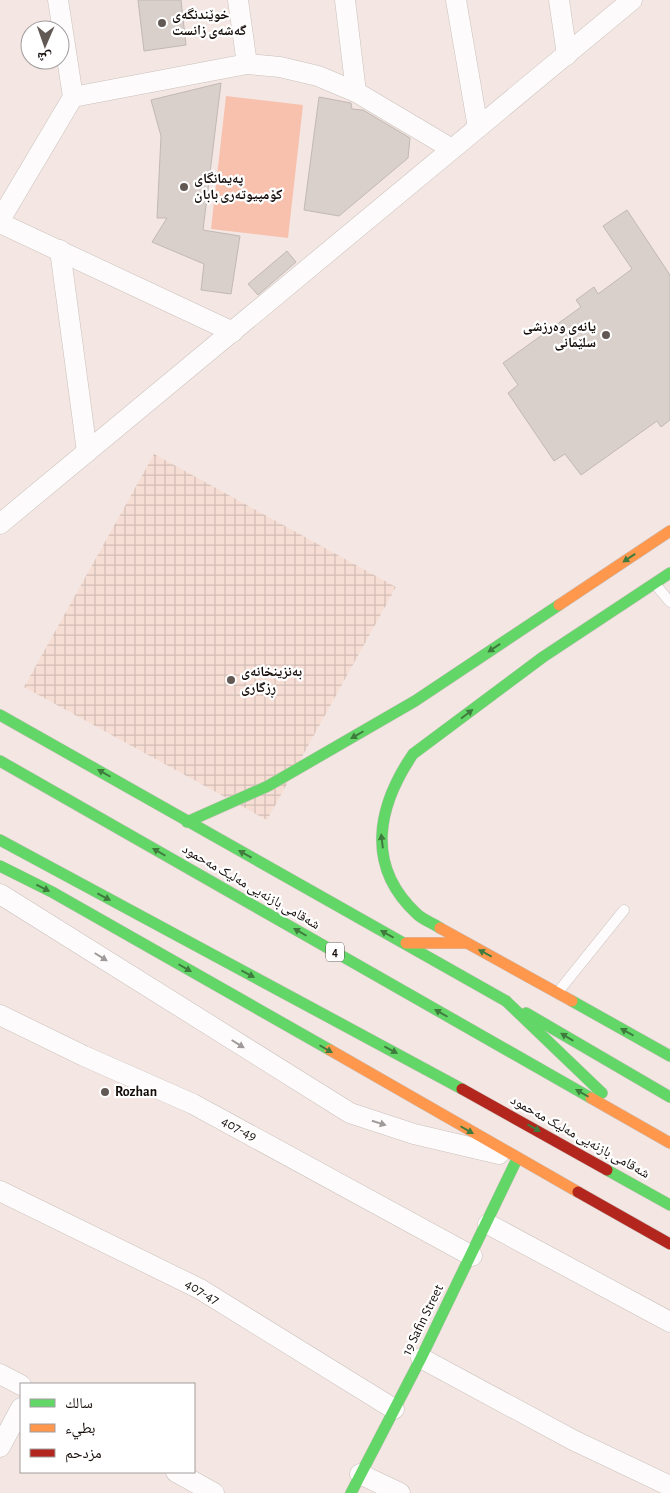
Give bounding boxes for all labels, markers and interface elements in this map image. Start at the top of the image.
place label: خوێندنگەی گەشەی زانست [172,7,247,39]
marker: خوێندنگەی گەشەی زانست [156,17,168,29]
north arrow [20,20,70,70]
text: ش [37,49,52,64]
place label: پەیمانگای کۆمپیوتەری بابان [194,171,282,203]
marker: پەیمانگای کۆمپیوتەری بابان [178,181,190,193]
place label: یانەی وەرزشی سلێمانی [523,320,596,351]
marker: یانەی وەرزشی سلێمانی [600,329,612,341]
one-way arrow [623,554,636,563]
one-way arrow [487,644,501,653]
place label: بەنزینخانەی ڕزگاری [241,665,302,699]
marker: بەنزینخانەی ڕزگاری [225,674,237,686]
one-way arrow [460,709,474,719]
one-way arrow [350,730,363,739]
one-way arrow [98,769,111,778]
one-way arrow [378,832,386,848]
street label: شەقامی بازنەیی مەلیک مەحمود [179,842,322,933]
one-way arrow [152,847,165,856]
one-way arrow [239,850,252,859]
one-way arrow [36,884,51,892]
one-way arrow [97,893,112,901]
one-way arrow [293,928,306,937]
one-way arrow [380,930,393,939]
road number: 4 [326,942,344,962]
one-way arrow [479,949,492,958]
one-way arrow [94,953,107,962]
one-way arrow [177,964,192,972]
one-way arrow [241,969,254,978]
one-way arrow [433,1009,448,1017]
one-way arrow [620,1028,635,1036]
one-way arrow [561,1033,574,1042]
one-way arrow [232,1039,245,1048]
one-way arrow [319,1044,332,1053]
one-way arrow [384,1046,398,1054]
place label: Rozhan [115,1085,157,1099]
marker: Rozhan [99,1086,111,1098]
one-way arrow [575,1089,589,1098]
street label: شەقامی بازنەیی مەلیک مەحمود [508,1093,652,1182]
street label: 407-49 [219,1114,259,1144]
one-way arrow [372,1119,387,1127]
one-way arrow [526,1124,541,1132]
one-way arrow [460,1125,473,1134]
street label: 407-47 [183,1277,222,1307]
street label: 19 Safin Street [400,1282,446,1358]
legend [20,1383,195,1473]
text: سالك [65,1396,93,1411]
text: بطيء [65,1421,95,1440]
text: مزدحم [65,1446,102,1463]

